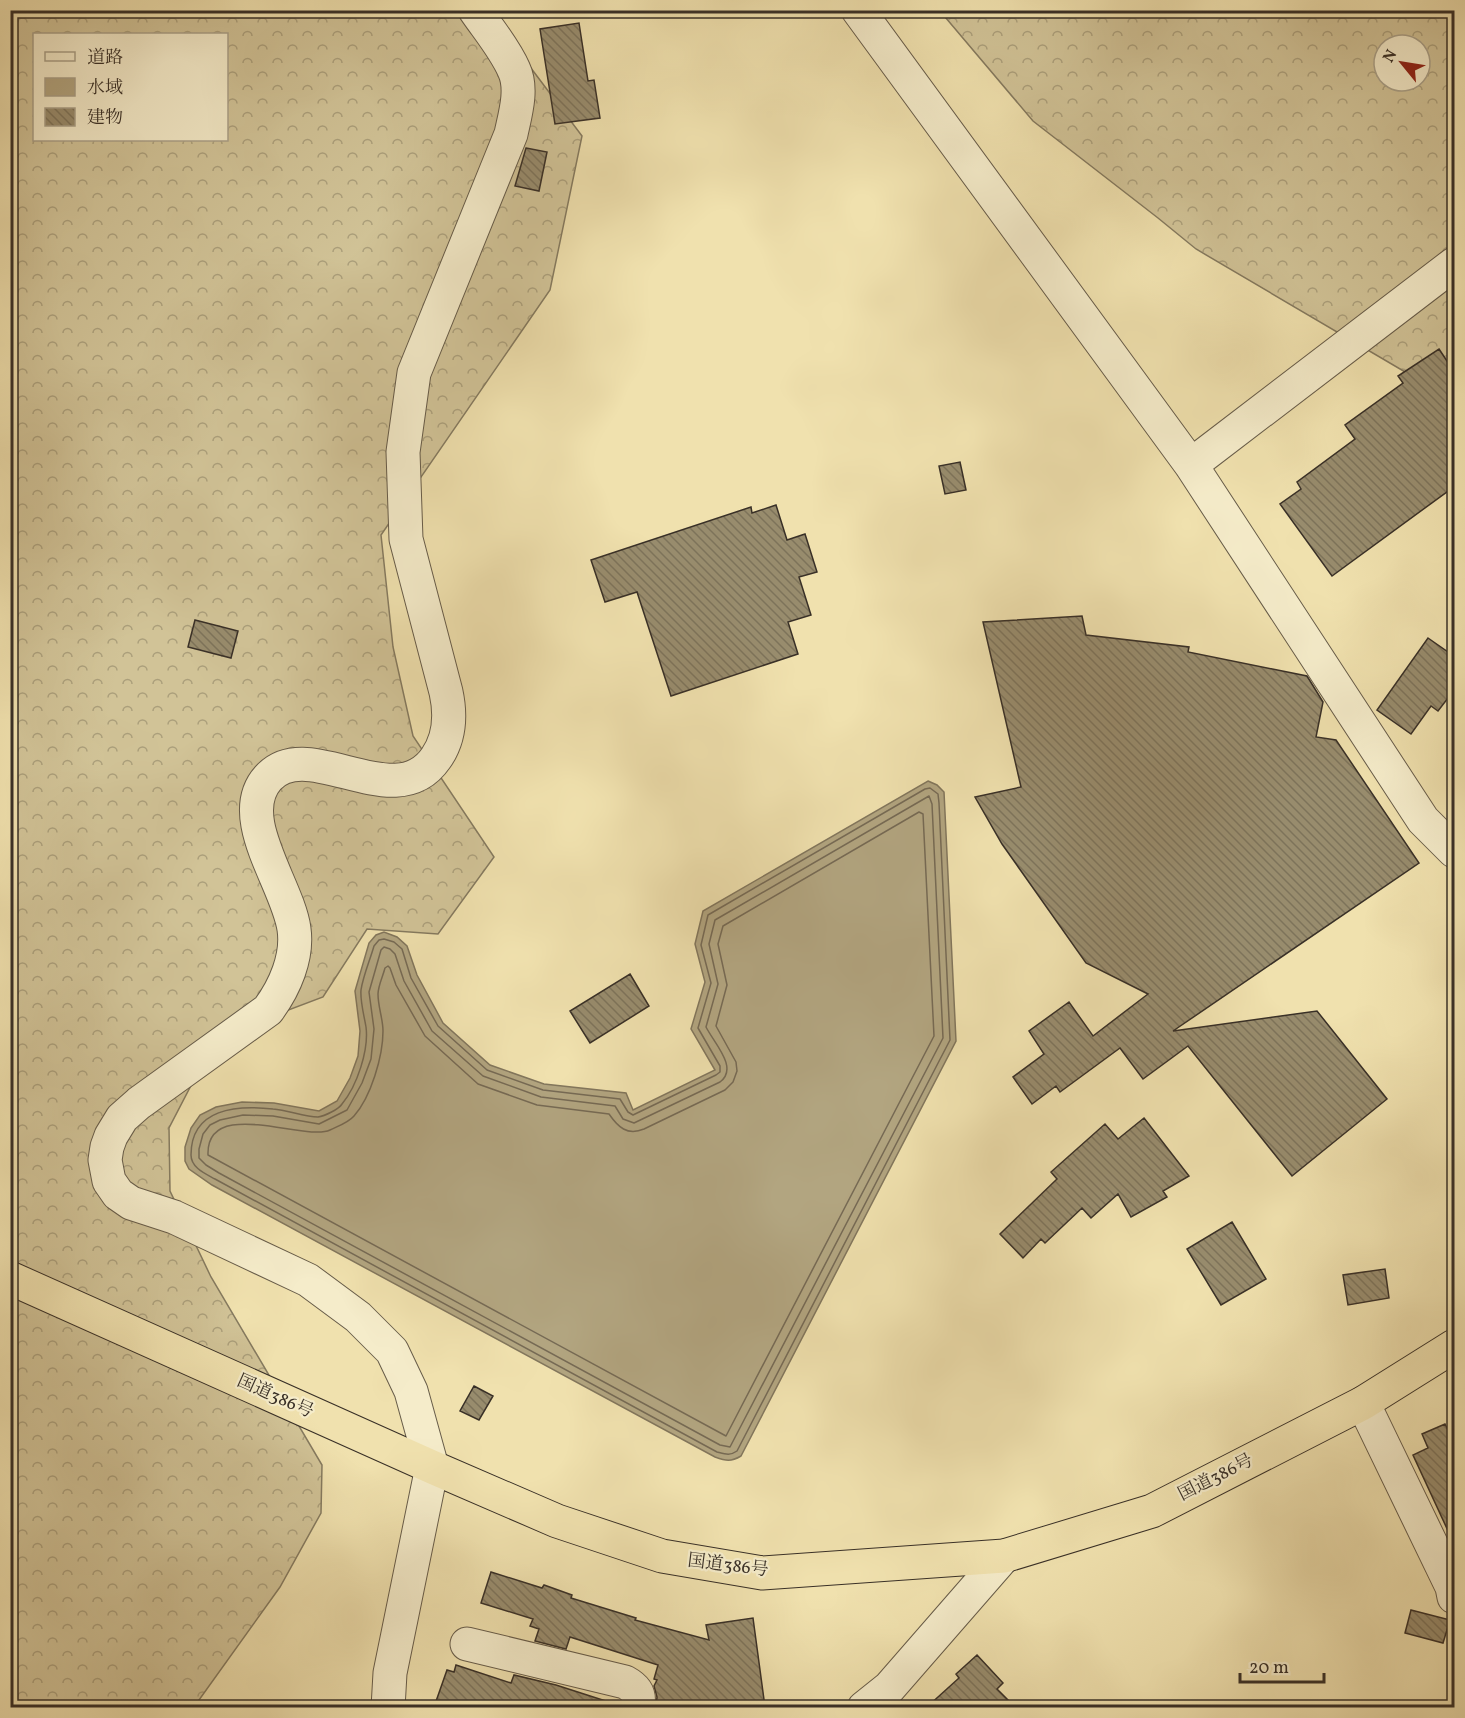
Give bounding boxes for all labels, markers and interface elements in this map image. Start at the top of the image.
legend [33,33,228,141]
north arrow [1372,33,1432,93]
text: 道路 [87,46,123,71]
text: N [1378,46,1403,67]
text: 水域 [87,76,123,101]
text: 建物 [87,106,123,131]
street label: 国道386号 [233,1369,317,1425]
street label: 国道386号 [1174,1448,1258,1508]
street label: 国道386号 [686,1549,770,1583]
scale bar [1240,1646,1324,1684]
text: 20 m [1249,1656,1289,1681]

